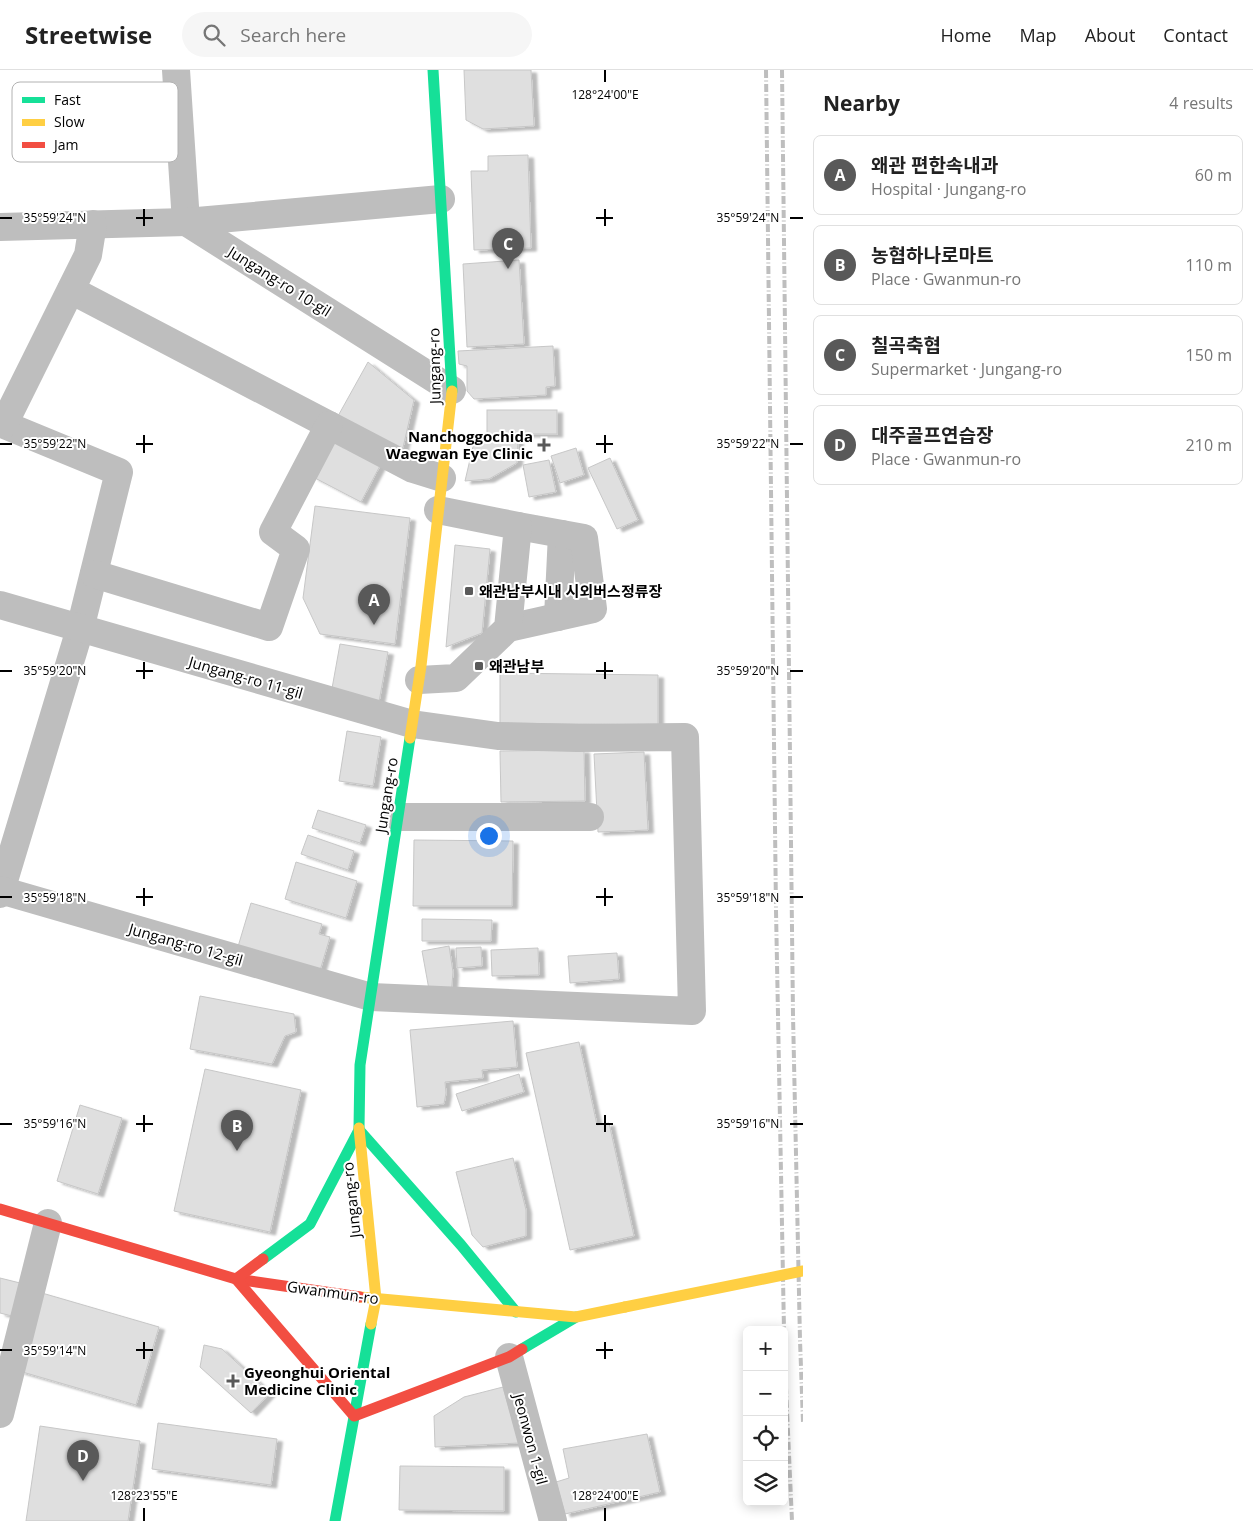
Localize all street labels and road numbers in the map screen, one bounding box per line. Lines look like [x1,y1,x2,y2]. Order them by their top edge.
street label: Jungang-ro 10-gil [223,240,335,321]
street label: Jungang-ro [423,328,445,406]
street label: Jungang-ro 11-gil [185,651,305,703]
street label: Jungang-ro [370,756,402,836]
street label: Jungang-ro 12-gil [125,918,245,970]
street label: Jungang-ro [337,1161,365,1241]
street label: Gwanmun-ro [286,1276,380,1308]
street label: Jeonwon 1-gil [509,1389,553,1487]

